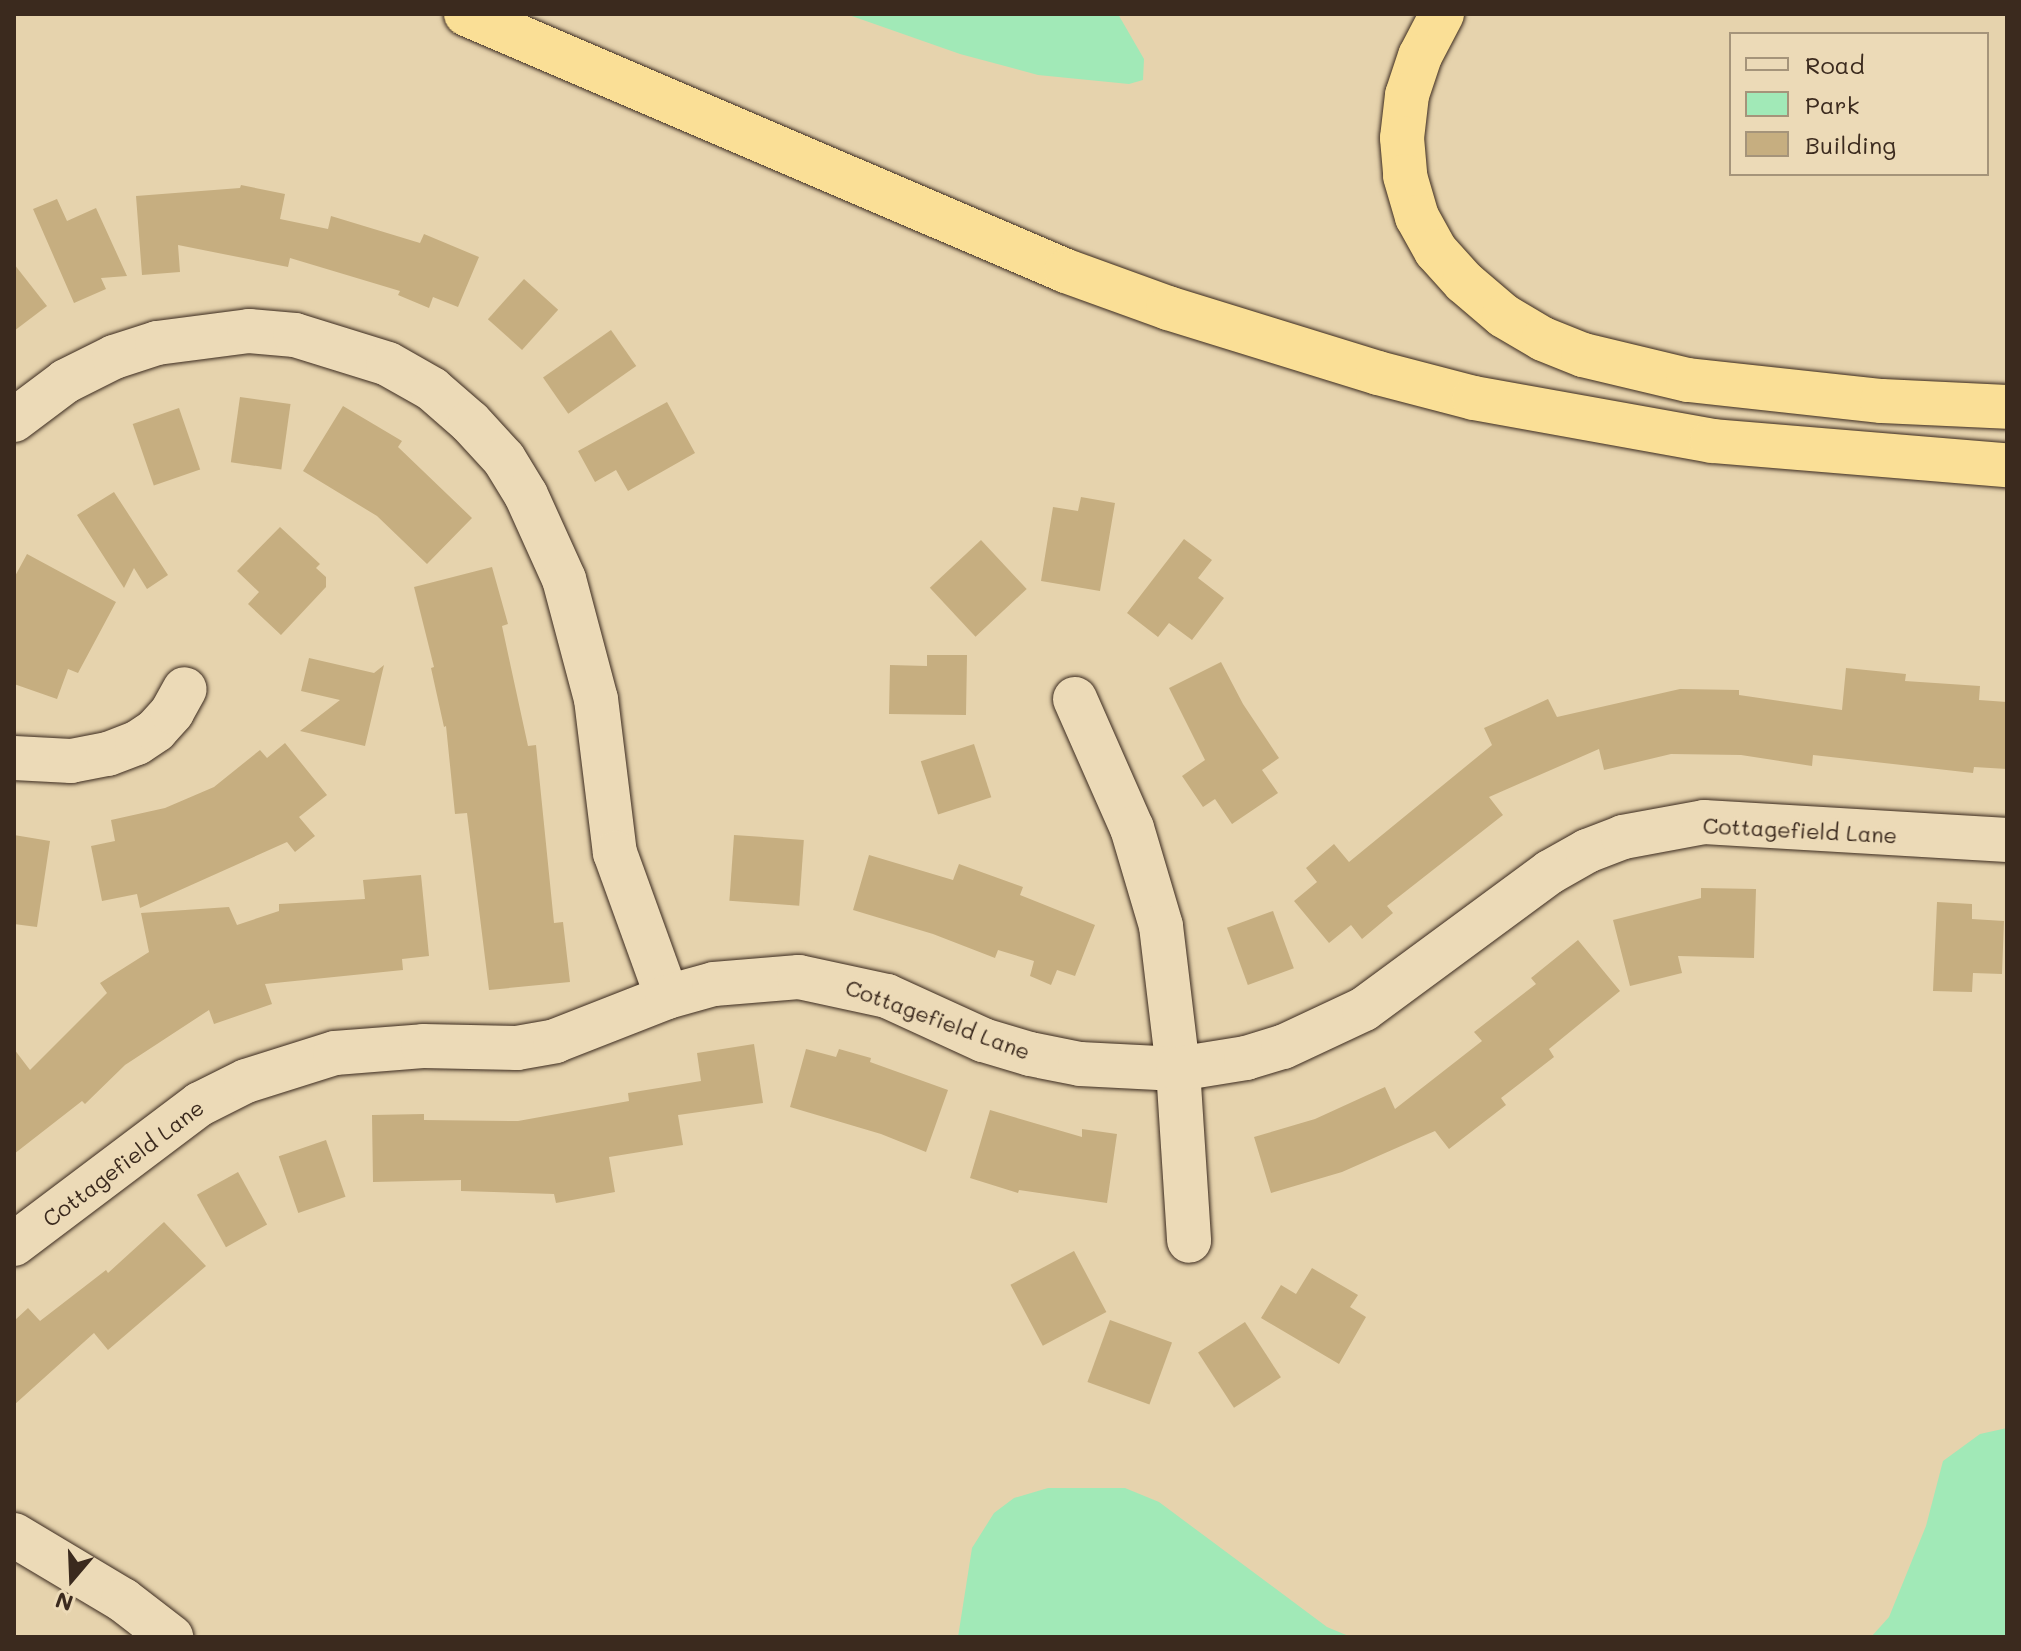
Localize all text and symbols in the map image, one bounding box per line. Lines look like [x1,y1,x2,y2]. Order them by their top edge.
legend [1729,32,1989,176]
text: Road [1805,49,1865,80]
text: Park [1805,89,1859,120]
text: Building [1805,129,1896,160]
street label: Cottagefield Lane [1702,812,1898,848]
street label: Cottagefield Lane [842,973,1034,1065]
street label: Cottagefield Lane [37,1094,209,1232]
north arrow [32,1539,112,1619]
text: N [51,1586,77,1619]

